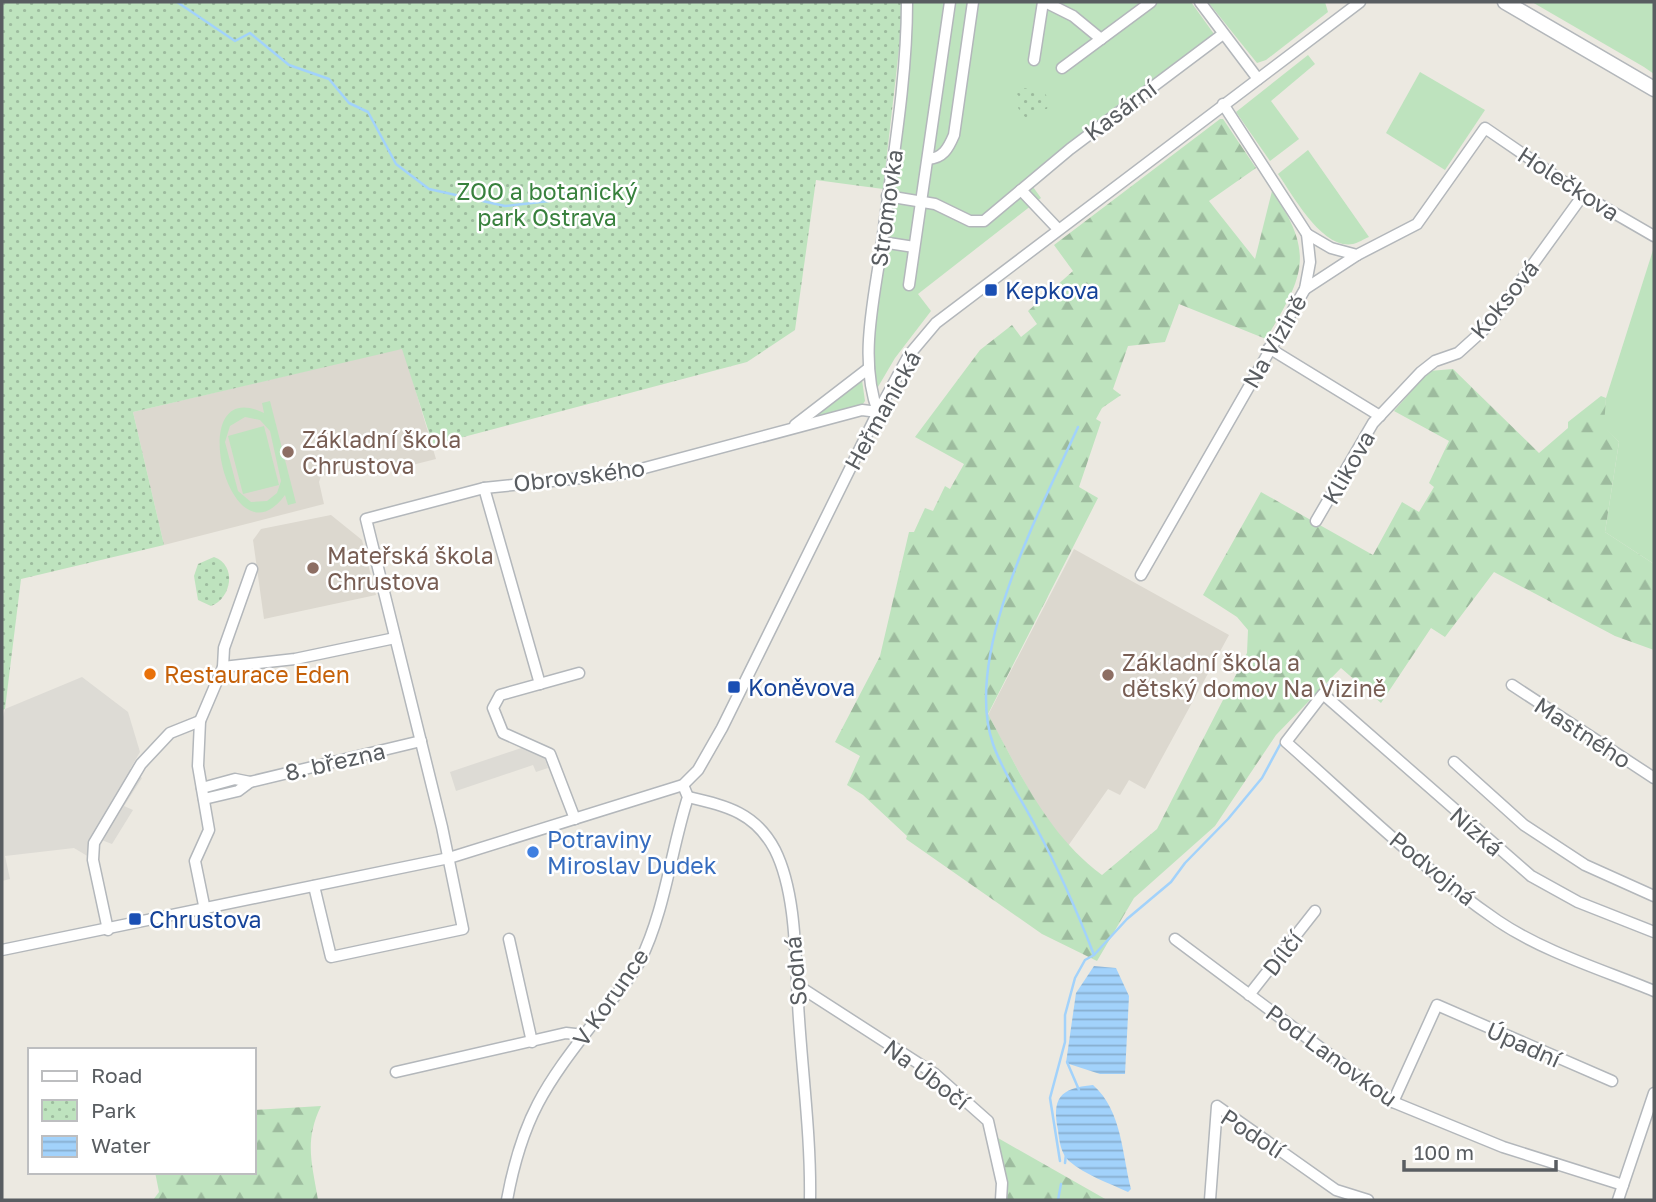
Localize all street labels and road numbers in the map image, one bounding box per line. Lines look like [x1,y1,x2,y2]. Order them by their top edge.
street label: Kasární [1078,73,1163,146]
street label: Holečkova [1513,140,1625,226]
street label: Stromovka [864,147,908,269]
street label: Koksová [1464,254,1544,344]
street label: Na Vizině [1236,289,1312,393]
street label: Heřmanická [838,346,926,474]
street label: Klikova [1316,425,1380,509]
street label: Obrovského [512,453,646,497]
street label: Mastného [1529,690,1637,774]
street label: 8. března [282,736,388,786]
street label: Nízká [1445,800,1509,862]
street label: Podvojná [1384,825,1482,911]
street label: Dílčí [1256,924,1309,981]
street label: Sodná [778,935,812,1007]
street label: V Korunce [566,943,654,1051]
street label: Pod Lanovkou [1261,998,1403,1112]
street label: Úpadní [1482,1015,1567,1073]
street label: Na Úbočí [879,1033,977,1116]
street label: Podolí [1216,1102,1292,1165]

